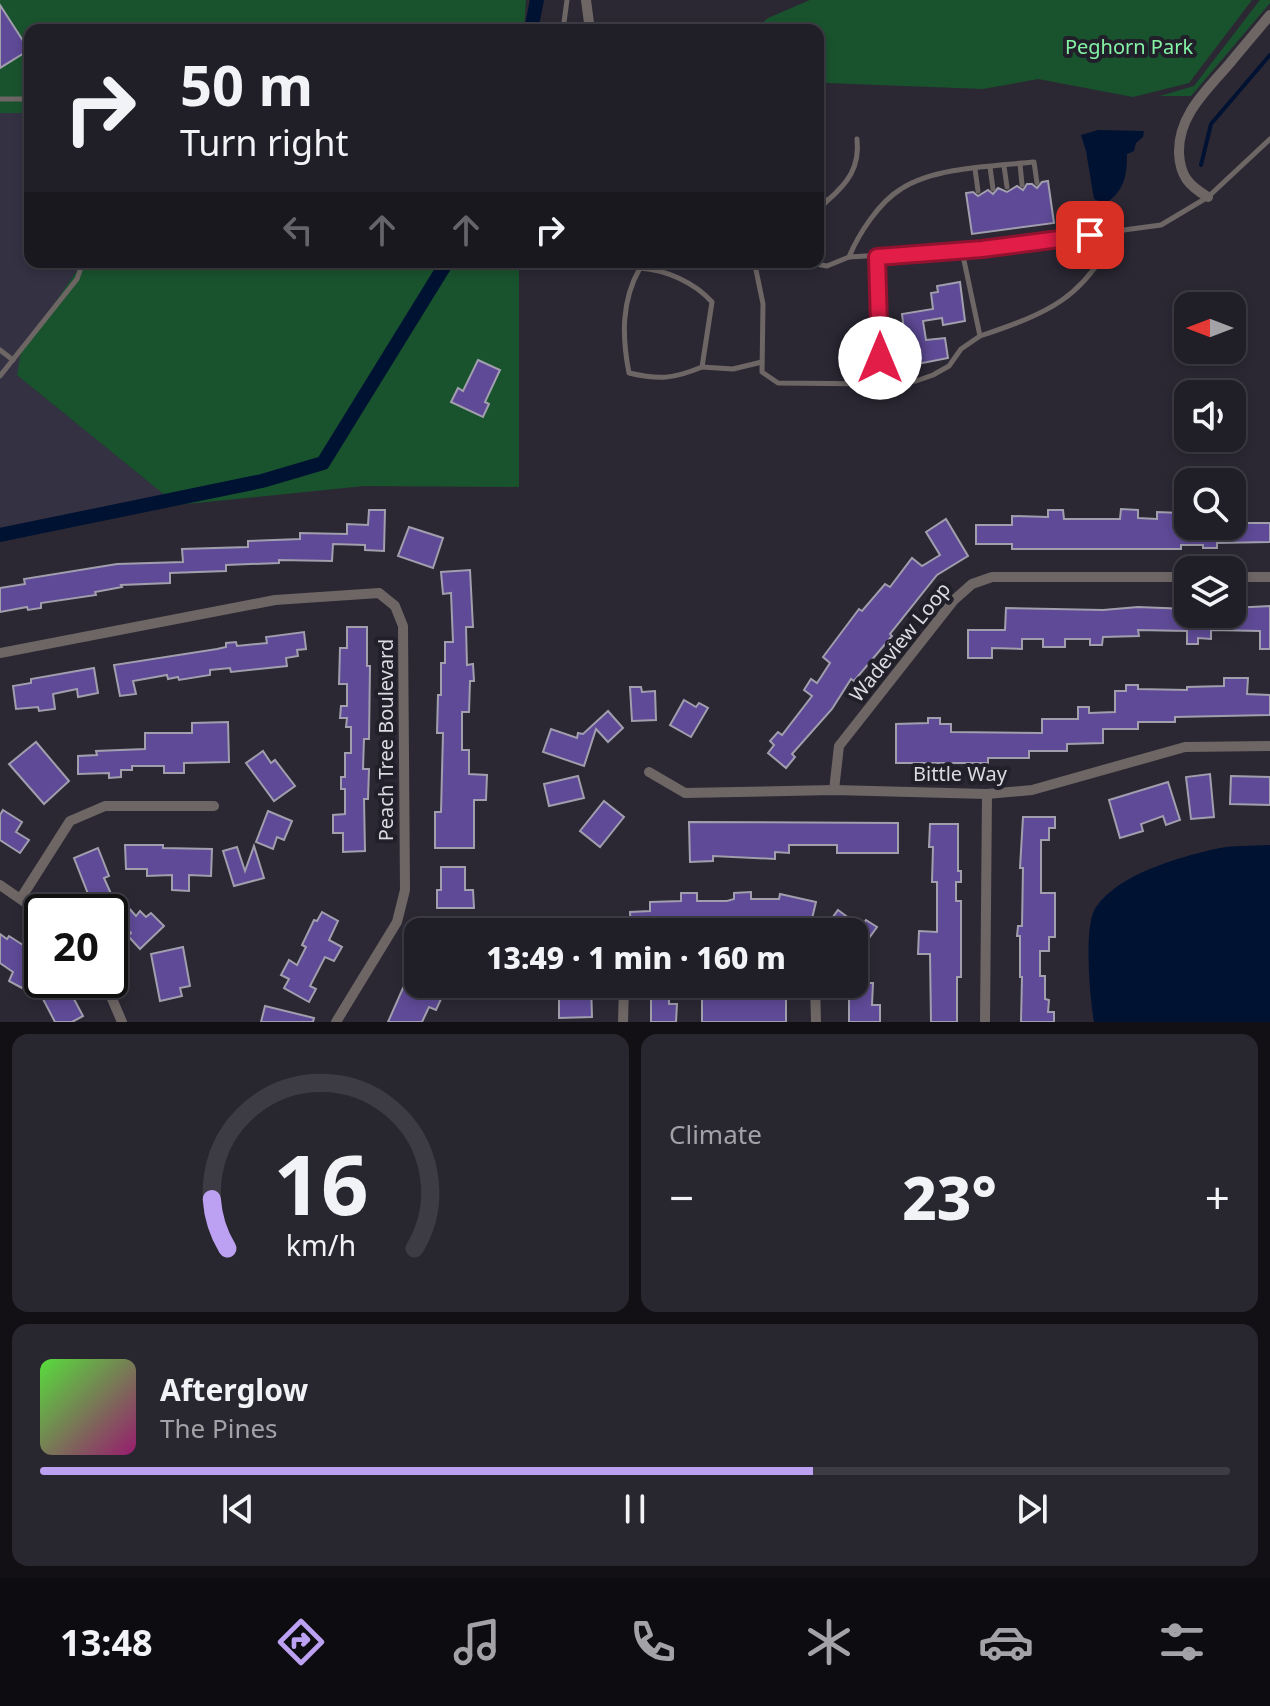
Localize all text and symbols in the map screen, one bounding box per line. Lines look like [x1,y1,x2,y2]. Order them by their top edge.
park label: Peghorn Park [1065,33,1193,60]
text: 50 m [180,46,313,122]
icon: right [48,56,152,160]
text: Turn right [180,118,348,167]
pin [1056,201,1124,269]
icon: left [276,208,320,252]
icon: ahead [360,208,404,252]
icon: ahead [444,208,488,252]
icon: right [528,208,572,252]
icon: arrive [1068,213,1112,257]
north arrow [1174,292,1246,364]
map controls [1174,292,1246,628]
position arrow [838,316,922,400]
button: sound [1174,380,1246,452]
button: search [1174,468,1246,540]
button: layers [1174,556,1246,628]
street label: Wadeview Loop [843,576,956,707]
street label: Peach Tree Boulevard [372,639,399,841]
street label: Bittle Way [913,760,1008,787]
speed limit sign: 20 [24,894,128,998]
text: 13:49 · 1 min · 160 m [486,937,786,978]
text: Climate [669,1116,762,1152]
text: 16 [273,1126,368,1239]
text: 23° [902,1156,997,1238]
text: − [669,1167,694,1227]
text: + [1205,1167,1230,1227]
text: km/h [285,1225,356,1264]
text: Afterglow [160,1369,308,1410]
text: The Pines [160,1410,278,1446]
icon: previous [216,1487,260,1531]
icon: pause [613,1487,657,1531]
icon: next [1010,1487,1054,1531]
icon: directions [273,1614,329,1670]
icon: music [449,1614,505,1670]
icon: phone [625,1614,681,1670]
icon: climate [801,1614,857,1670]
icon: car [978,1614,1034,1670]
icon: filters [1154,1614,1210,1670]
text: 13:48 [60,1618,153,1667]

